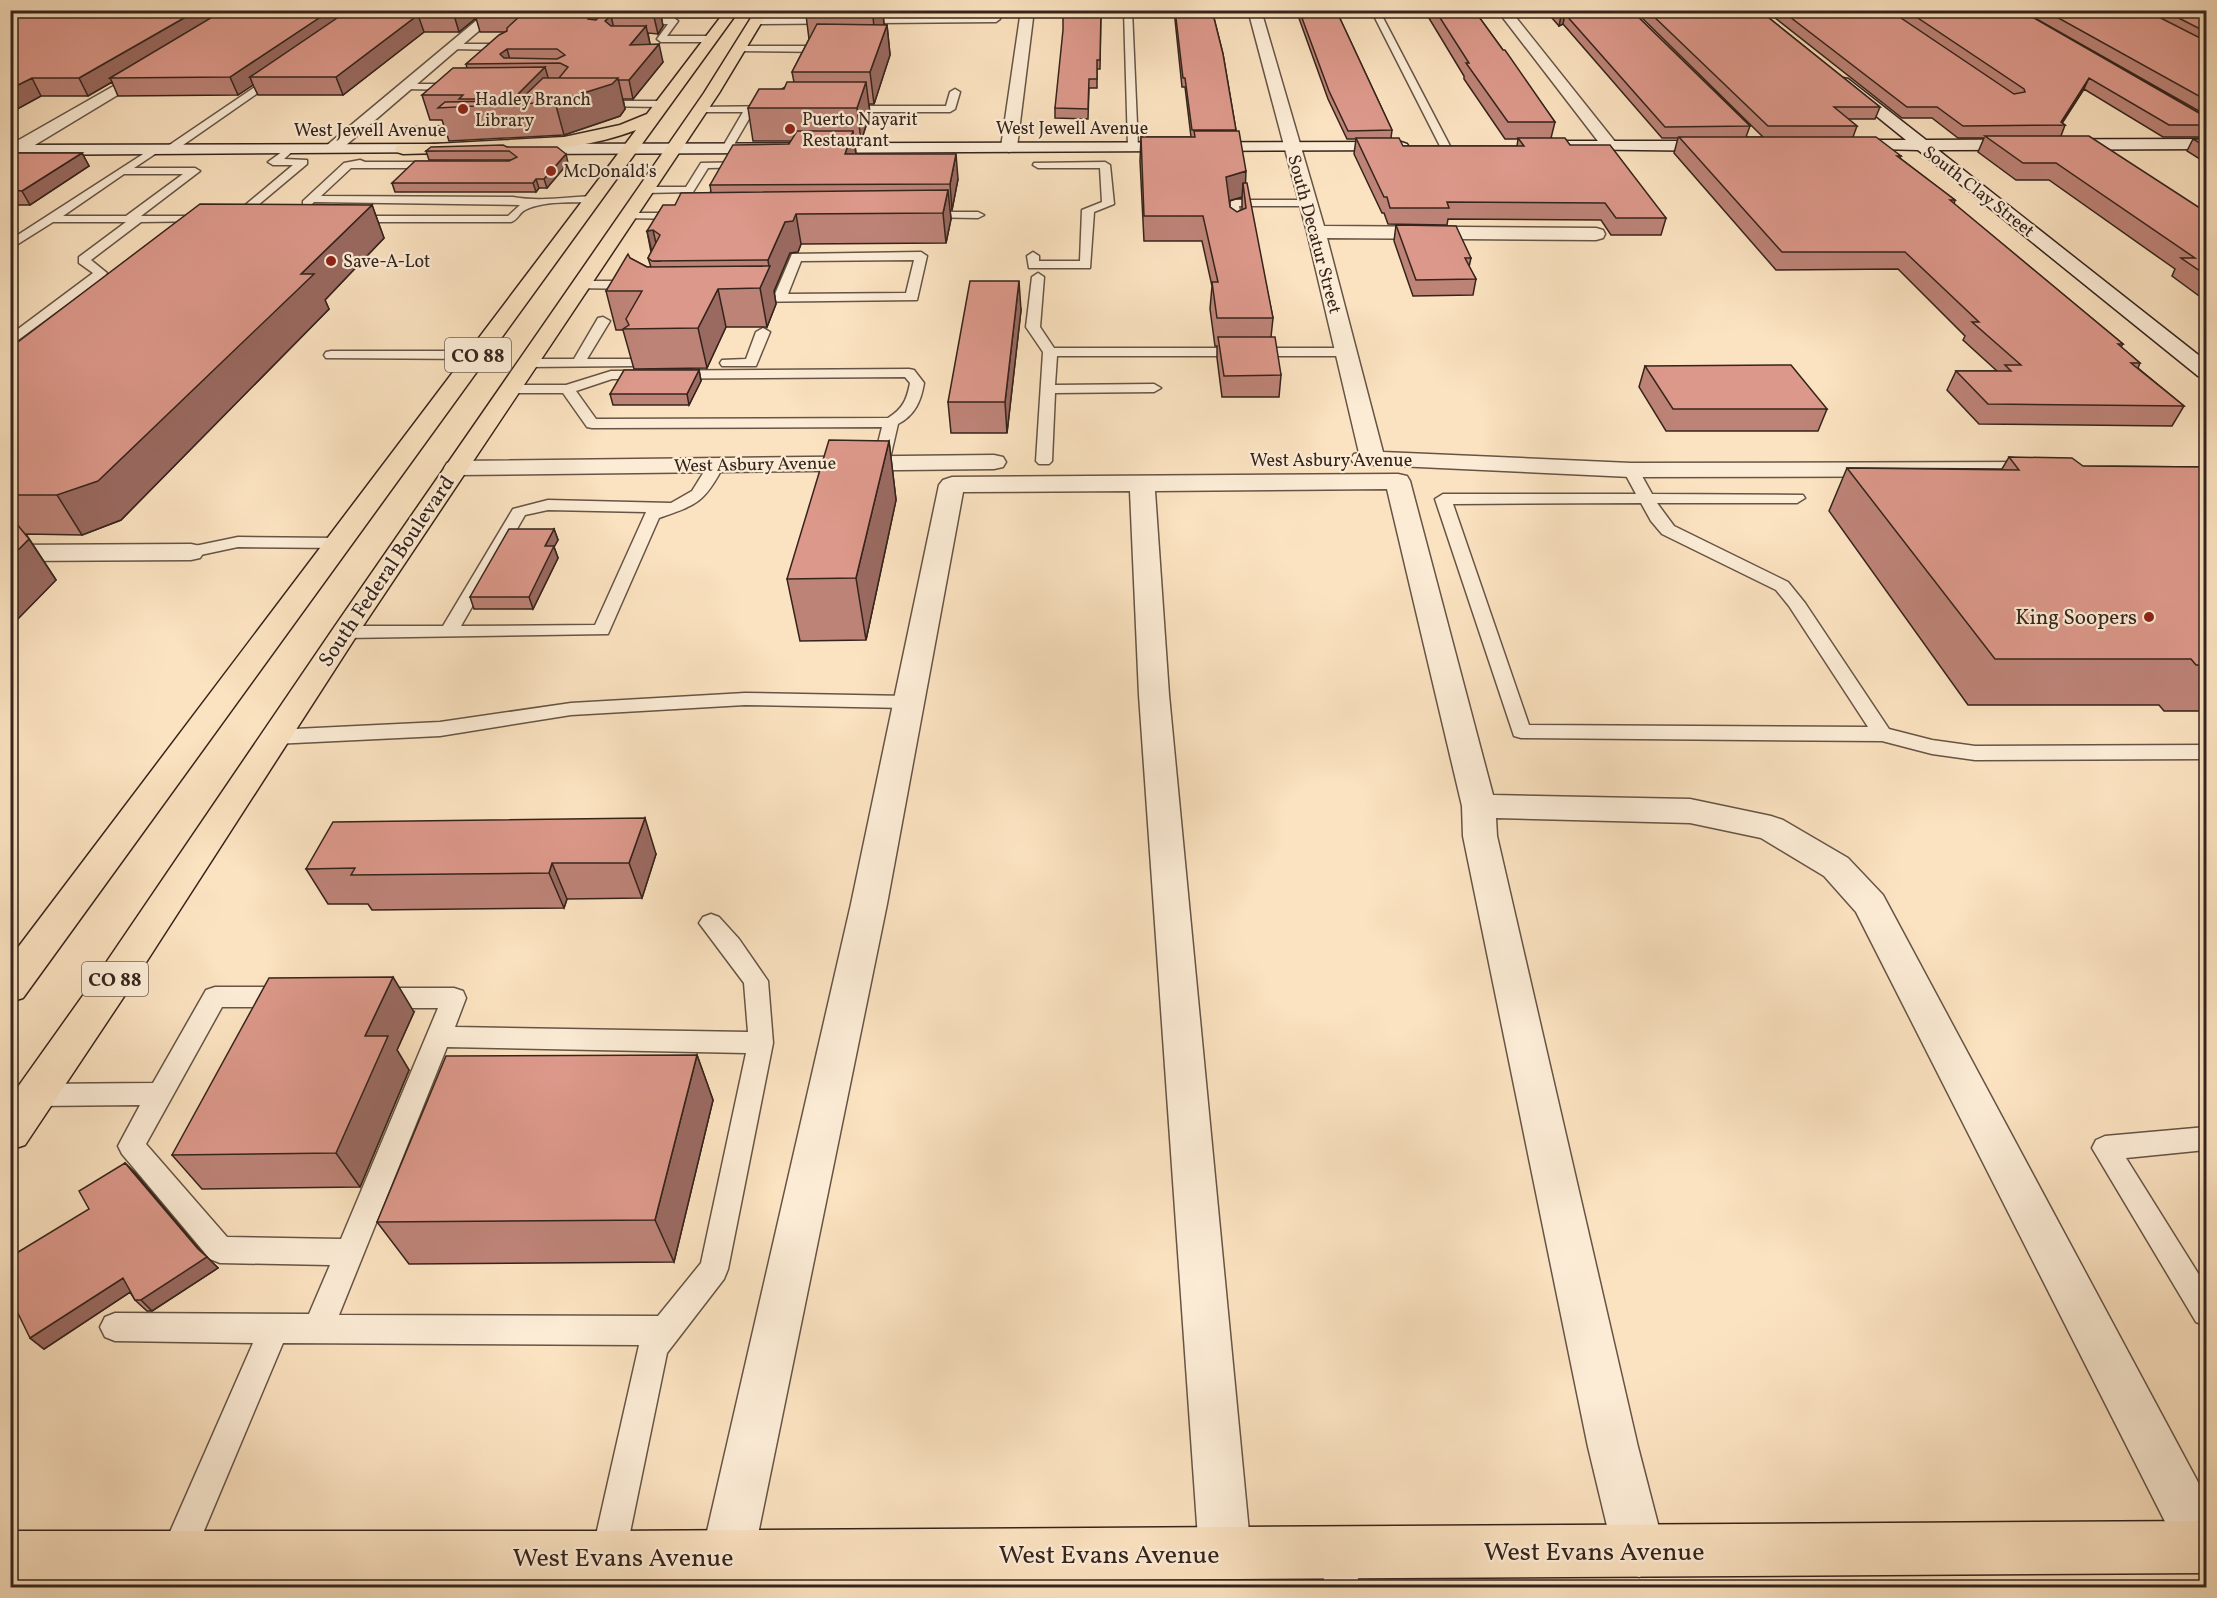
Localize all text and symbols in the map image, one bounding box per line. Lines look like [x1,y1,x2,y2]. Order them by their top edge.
place label: Hadley Branch Library [475,88,591,134]
marker: Hadley Branch Library [456,102,470,116]
place label: Puerto Nayarit Restaurant [802,108,918,154]
street label: West Jewell Avenue [996,117,1148,142]
street label: West Jewell Avenue [294,119,446,144]
marker: Puerto Nayarit Restaurant [783,122,797,136]
street label: South Clay Street [1917,141,2039,244]
street label: South Decatur Street [1280,152,1347,317]
place label: McDonald's [563,160,657,185]
marker: McDonald's [544,164,558,178]
place label: Save-A-Lot [343,250,430,275]
marker: Save-A-Lot [324,254,338,268]
road number: CO 88 [445,338,511,372]
street label: West Asbury Avenue [1250,449,1412,474]
street label: West Asbury Avenue [674,452,836,479]
street label: South Federal Boulevard [312,470,462,673]
place label: King Soopers [2015,604,2137,633]
marker: King Soopers [2142,610,2156,624]
road number: CO 88 [82,962,148,996]
street label: West Evans Avenue [1484,1535,1704,1571]
street label: West Evans Avenue [999,1538,1219,1574]
street label: West Evans Avenue [513,1541,733,1577]

